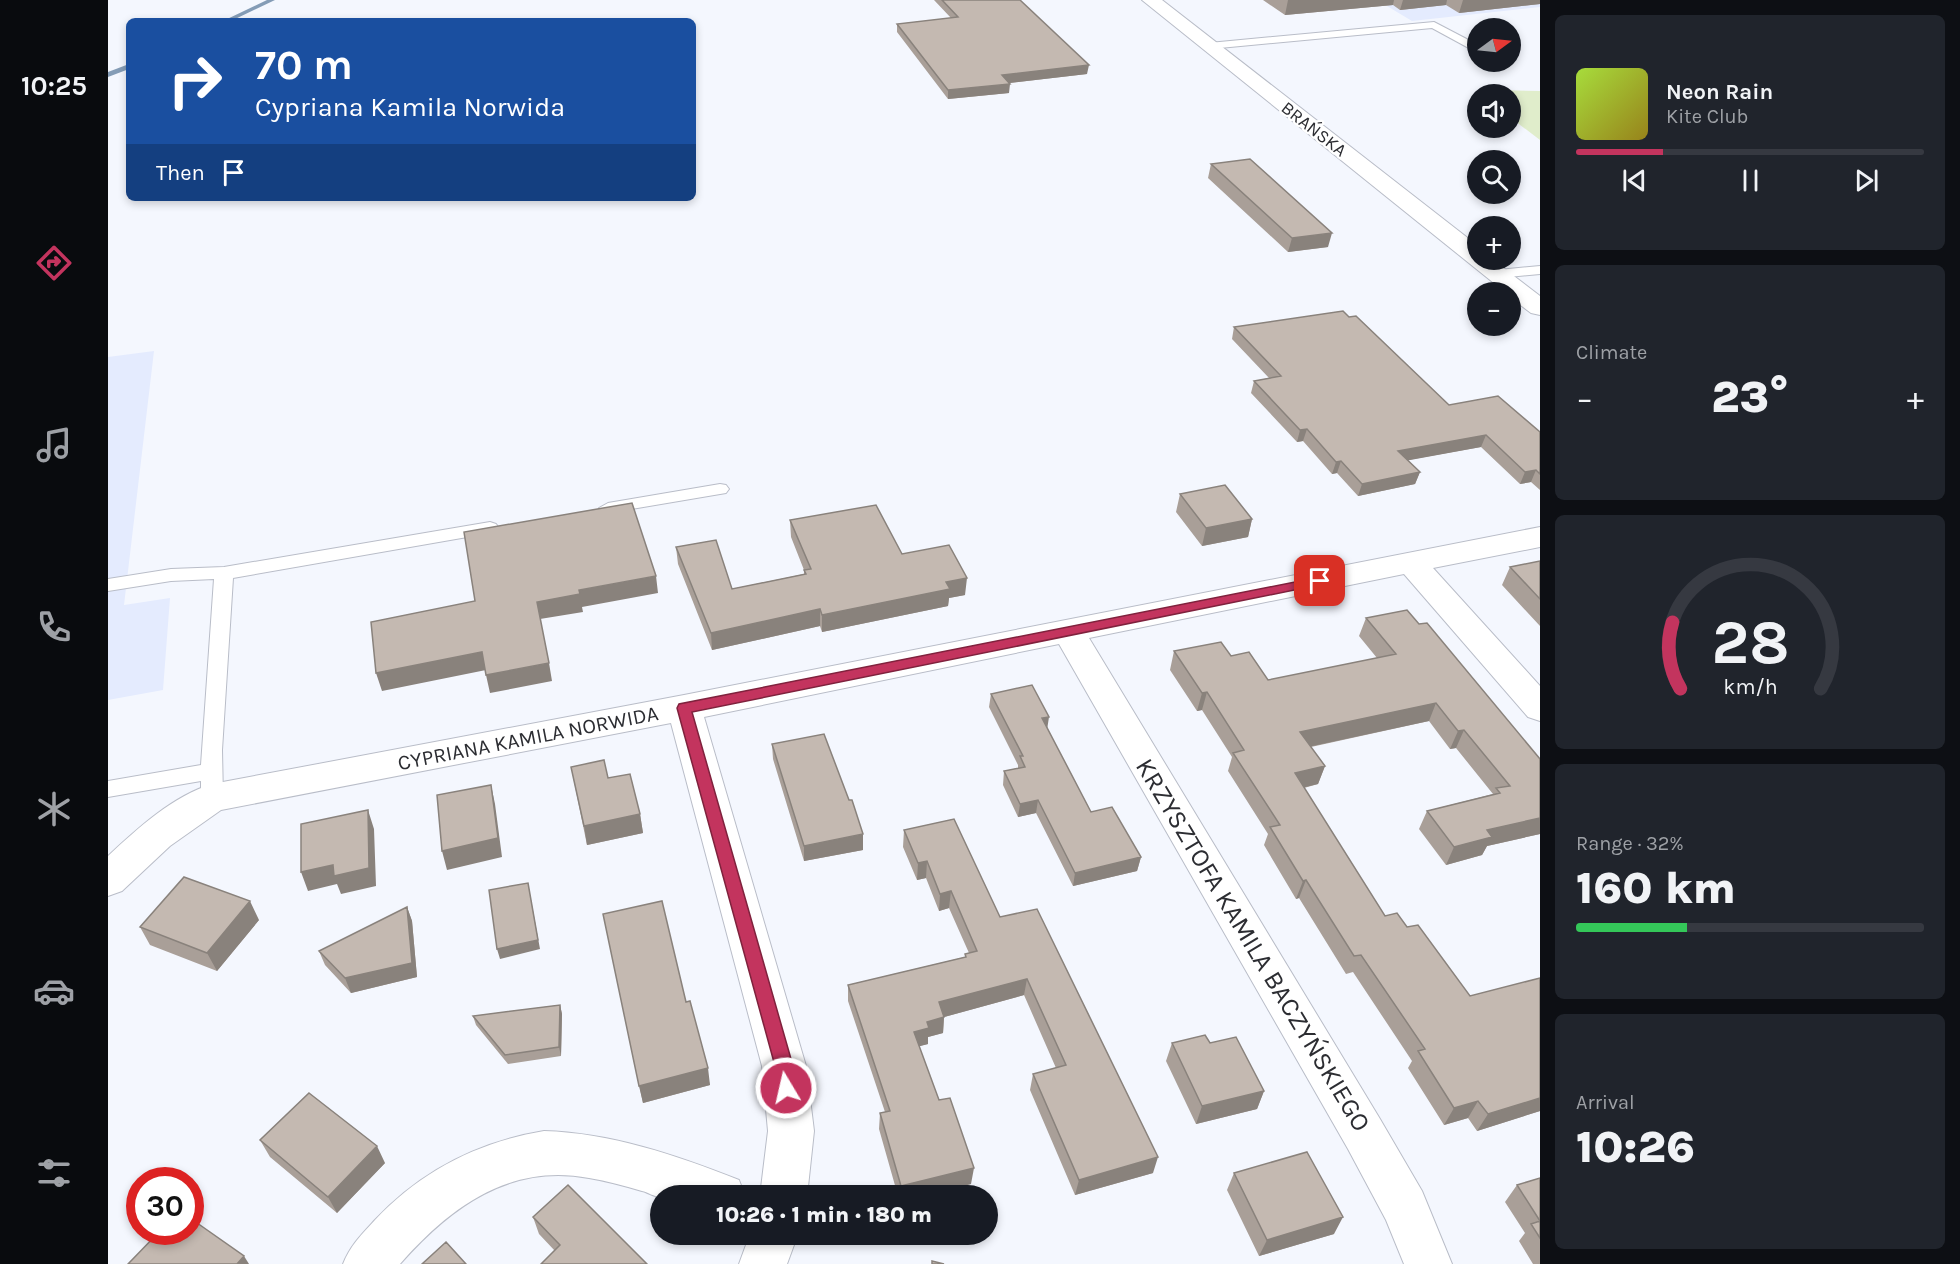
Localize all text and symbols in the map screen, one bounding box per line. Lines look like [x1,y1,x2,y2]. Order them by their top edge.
north arrow [1467,18,1521,72]
map controls [1467,18,1521,336]
text: 70 m [255,40,353,90]
icon: right [156,42,234,120]
text: 10:25 [21,70,87,102]
text: Neon Rain [1666,79,1773,105]
button: sound [1467,84,1521,138]
text: Cypriana Kamila Norwida [255,91,565,123]
street label: BRAŃSKA [1277,96,1352,161]
text: Kite Club [1666,105,1748,128]
button: search [1467,150,1521,204]
icon: arrive [217,156,250,189]
text: Then [156,160,205,186]
icon: previous [1618,164,1651,197]
icon: pause [1734,164,1767,197]
icon: next [1850,164,1883,197]
button: + [1467,216,1521,270]
icon: directions [33,242,75,284]
button: − [1467,282,1521,336]
text: Climate [1576,341,1647,364]
text: 23° [1711,371,1789,423]
text: − [1576,379,1593,417]
text: + [1907,379,1924,417]
icon: music [33,424,75,466]
pin [1294,555,1345,606]
icon: arrive [1303,564,1336,597]
icon: phone [33,606,75,648]
text: 28 [1711,606,1789,679]
text: km/h [1723,674,1777,699]
street label: CYPRIANA KAMILA NORWIDA [396,701,660,775]
street label: KRZYSZTOFA KAMILA BACZYŃSKIEGO [1129,752,1378,1137]
icon: climate [33,788,75,830]
text: Range · 32% [1576,832,1684,855]
text: 160 km [1576,862,1736,914]
icon: car [33,970,75,1012]
position arrow [754,1056,818,1120]
text: Arrival [1576,1091,1635,1114]
text: 10:26 [1576,1121,1695,1173]
icon: filters [33,1152,75,1194]
speed limit sign: 30 [126,1167,204,1245]
text: 10:26 · 1 min · 180 m [716,1202,932,1228]

